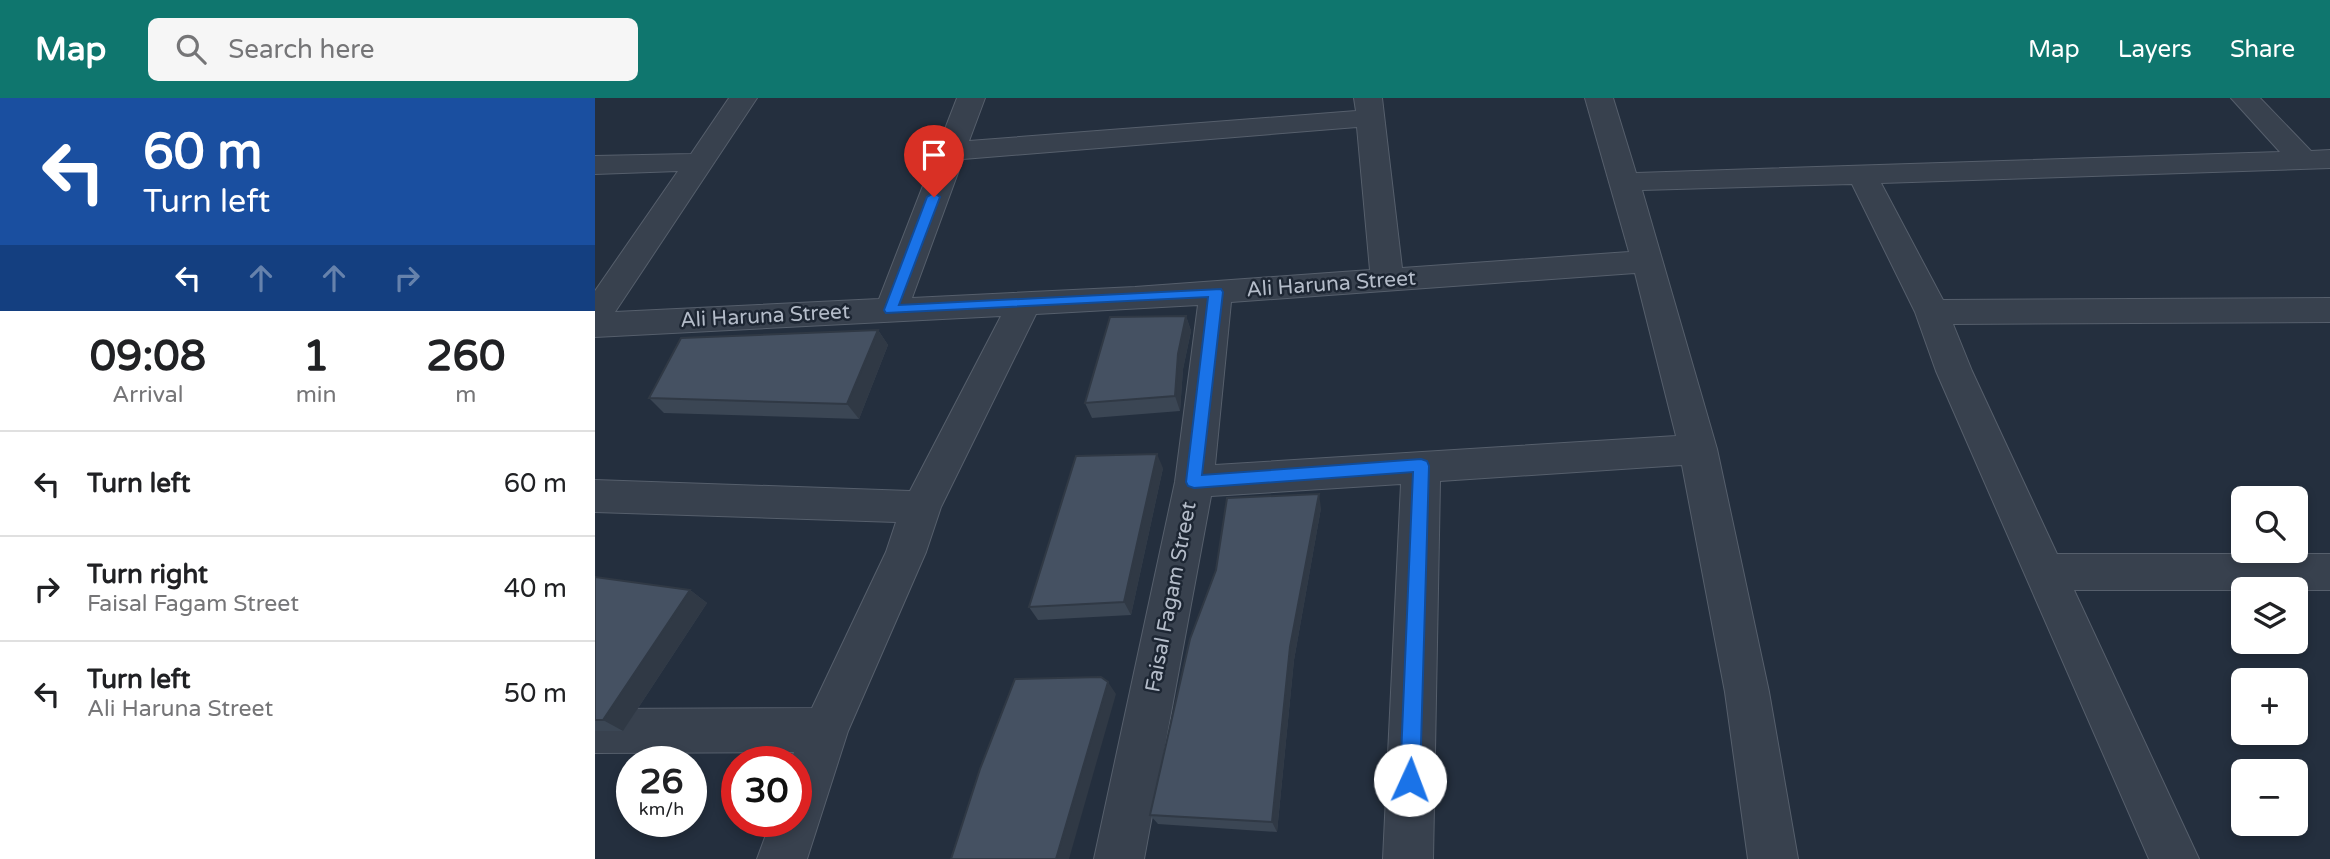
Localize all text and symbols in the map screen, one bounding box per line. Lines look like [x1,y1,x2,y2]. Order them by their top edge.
search box [148,18,638,81]
text: Map [35,30,106,69]
icon: search [172,30,210,68]
text: Search here [228,34,374,65]
text: Map [2028,35,2080,64]
text: Layers [2118,35,2192,64]
text: Share [2230,35,2295,64]
text: 60 m [143,123,262,182]
pin [904,125,964,197]
icon: left [28,126,119,217]
icon: arrive [915,136,953,174]
text: Turn left [143,183,270,221]
icon: left [169,259,207,297]
icon: ahead [242,259,280,297]
icon: ahead [315,259,353,297]
icon: right [388,259,426,297]
street label: Ali Haruna Street [1245,266,1417,302]
street label: Ali Haruna Street [679,299,851,333]
text: 09:08 [90,331,206,382]
text: 1 [303,331,329,382]
text: 260 [426,331,505,382]
text: Arrival [112,381,183,409]
text: min [296,381,337,409]
text: m [455,381,476,409]
icon: left [28,465,66,503]
text: Turn left [87,468,190,499]
text: 60 m [504,468,567,499]
map controls [2231,486,2308,836]
button: search [2231,486,2308,563]
street label: Faisal Fagam Street [1140,500,1202,694]
text: Turn right [87,559,208,590]
icon: right [28,570,66,608]
text: 40 m [504,573,567,604]
button: layers [2231,577,2308,654]
text: Faisal Fagam Street [87,590,299,618]
text: Turn left [87,664,190,695]
button: + [2231,668,2308,745]
icon: left [28,675,66,713]
text: 50 m [504,678,567,709]
text: Ali Haruna Street [87,695,273,723]
position arrow [1373,743,1447,817]
speed limit sign: 30 [721,746,812,837]
button: − [2231,759,2308,836]
text: 26 [640,761,683,803]
text: km/h [639,798,684,820]

